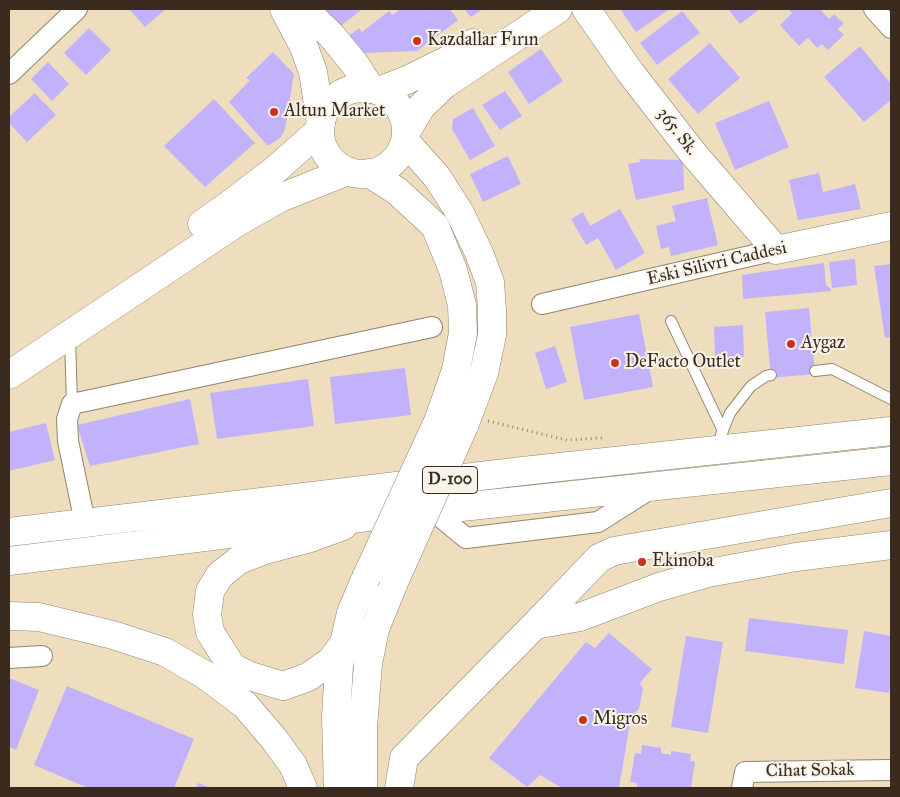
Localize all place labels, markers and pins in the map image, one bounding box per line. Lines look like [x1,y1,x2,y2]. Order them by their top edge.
place label: Kazdallar Fırın [427,30,538,52]
marker: Kazdallar Fırın [411,35,423,47]
place label: Altun Market [284,101,385,123]
marker: Altun Market [268,106,280,118]
place label: Aygaz [801,333,845,355]
marker: Aygaz [785,338,797,350]
place label: DeFacto Outlet [625,352,741,374]
marker: DeFacto Outlet [609,357,621,369]
place label: Ekinoba [652,551,713,573]
marker: Ekinoba [636,556,648,568]
place label: Migros [593,709,647,731]
marker: Migros [577,714,589,726]

